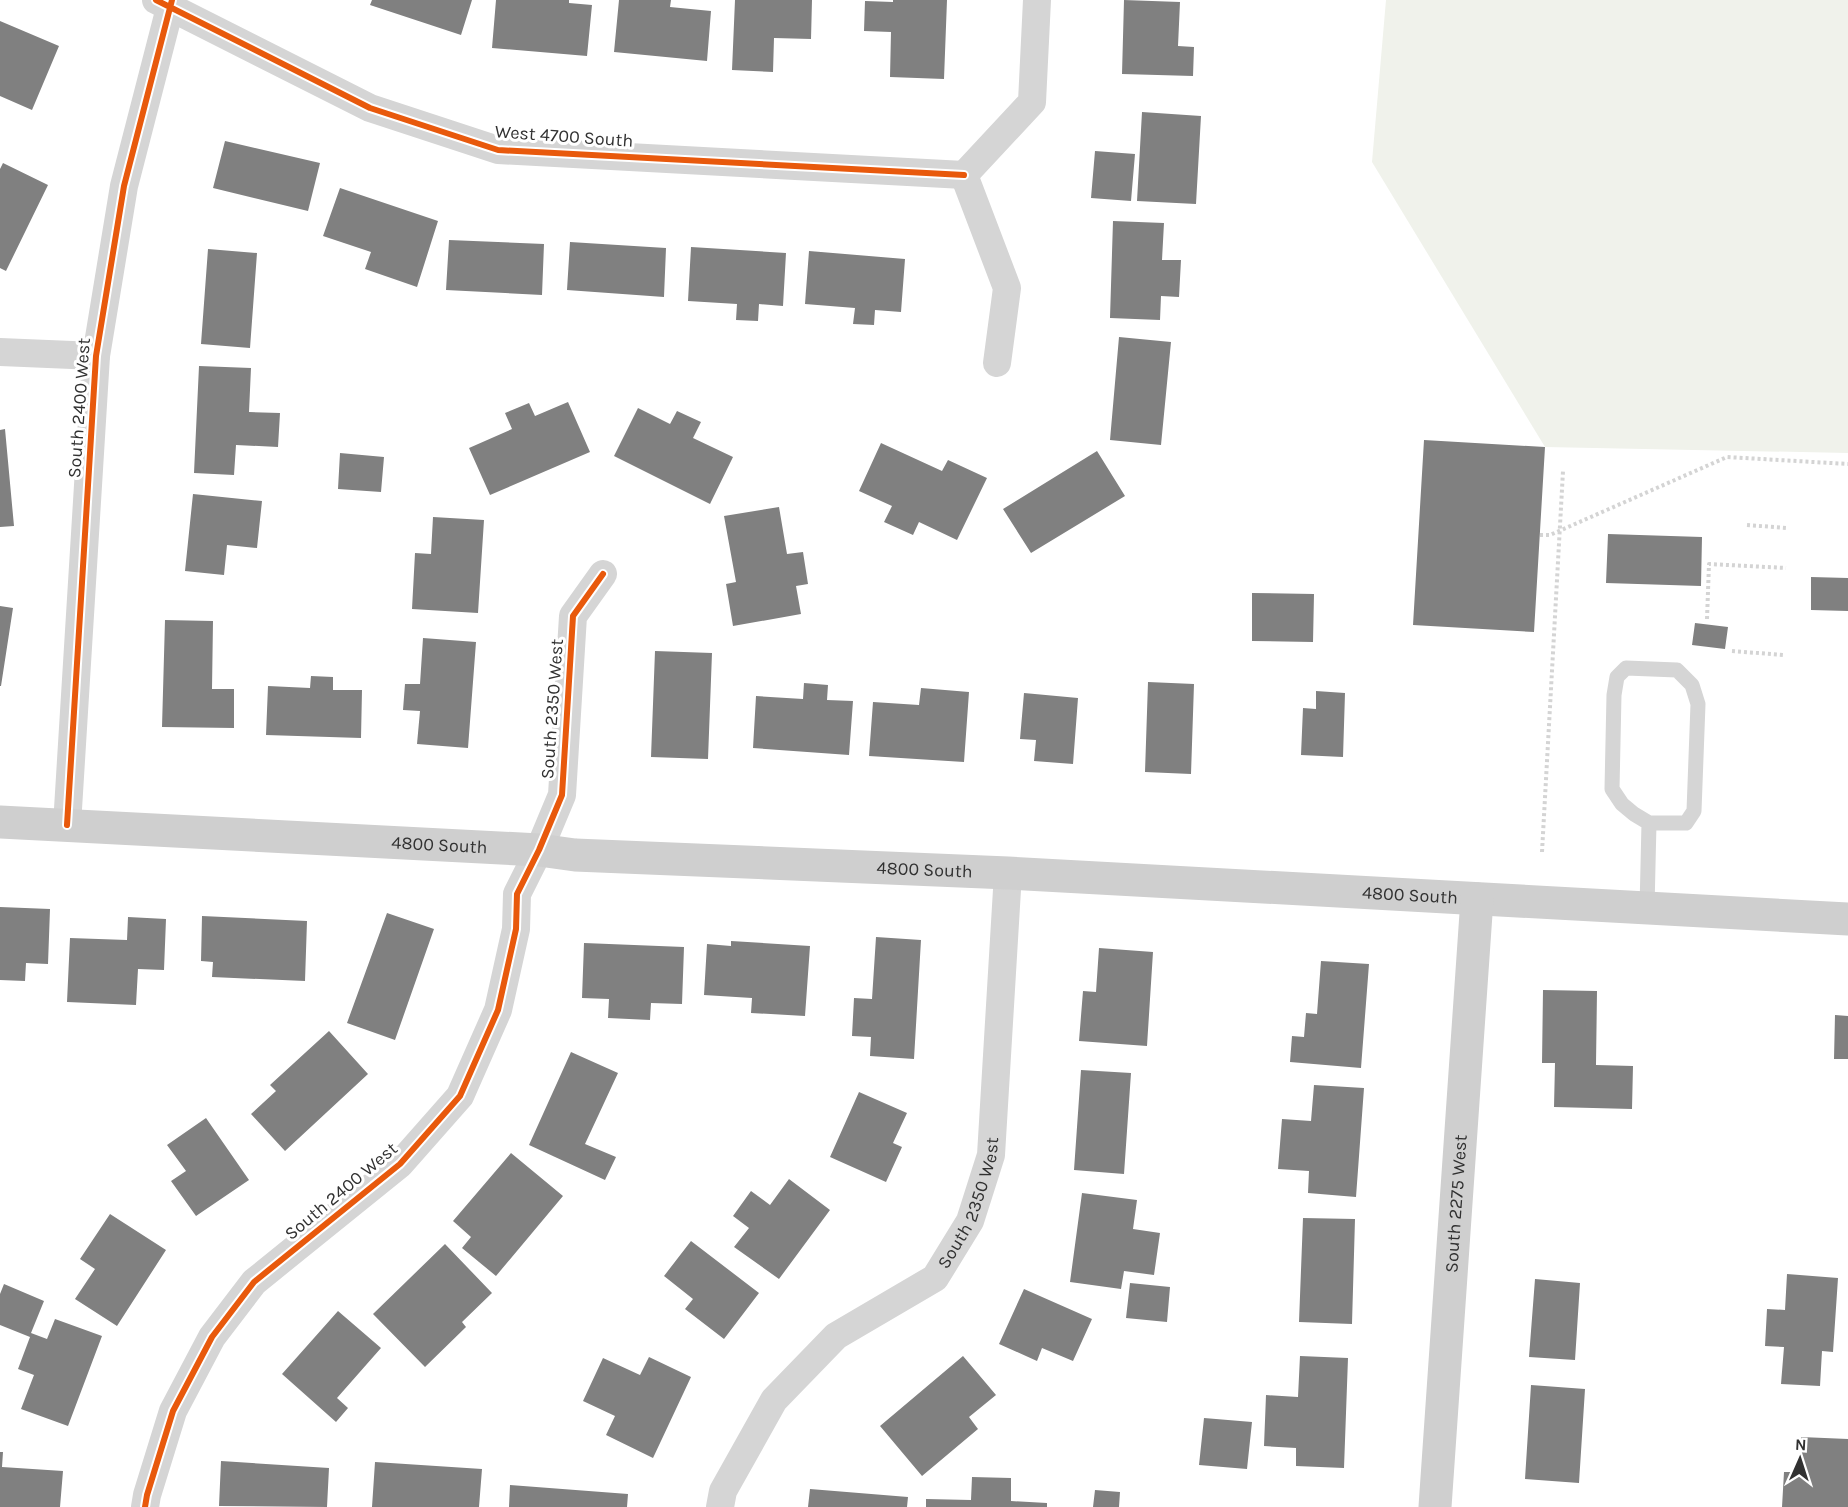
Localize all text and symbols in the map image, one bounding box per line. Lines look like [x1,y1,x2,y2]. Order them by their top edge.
street label: West 4700 South [494,120,634,152]
street label: South 2400 West [63,337,95,479]
street label: South 2350 West [536,638,568,780]
street label: 4800 South [391,831,488,858]
street label: 4800 South [876,857,973,883]
street label: 4800 South [1361,881,1459,909]
street label: South 2275 West [1440,1134,1472,1274]
street label: South 2350 West [933,1136,1003,1273]
street label: South 2400 West [280,1137,402,1245]
north arrow [1770,1429,1830,1489]
text: N [1795,1435,1807,1454]

